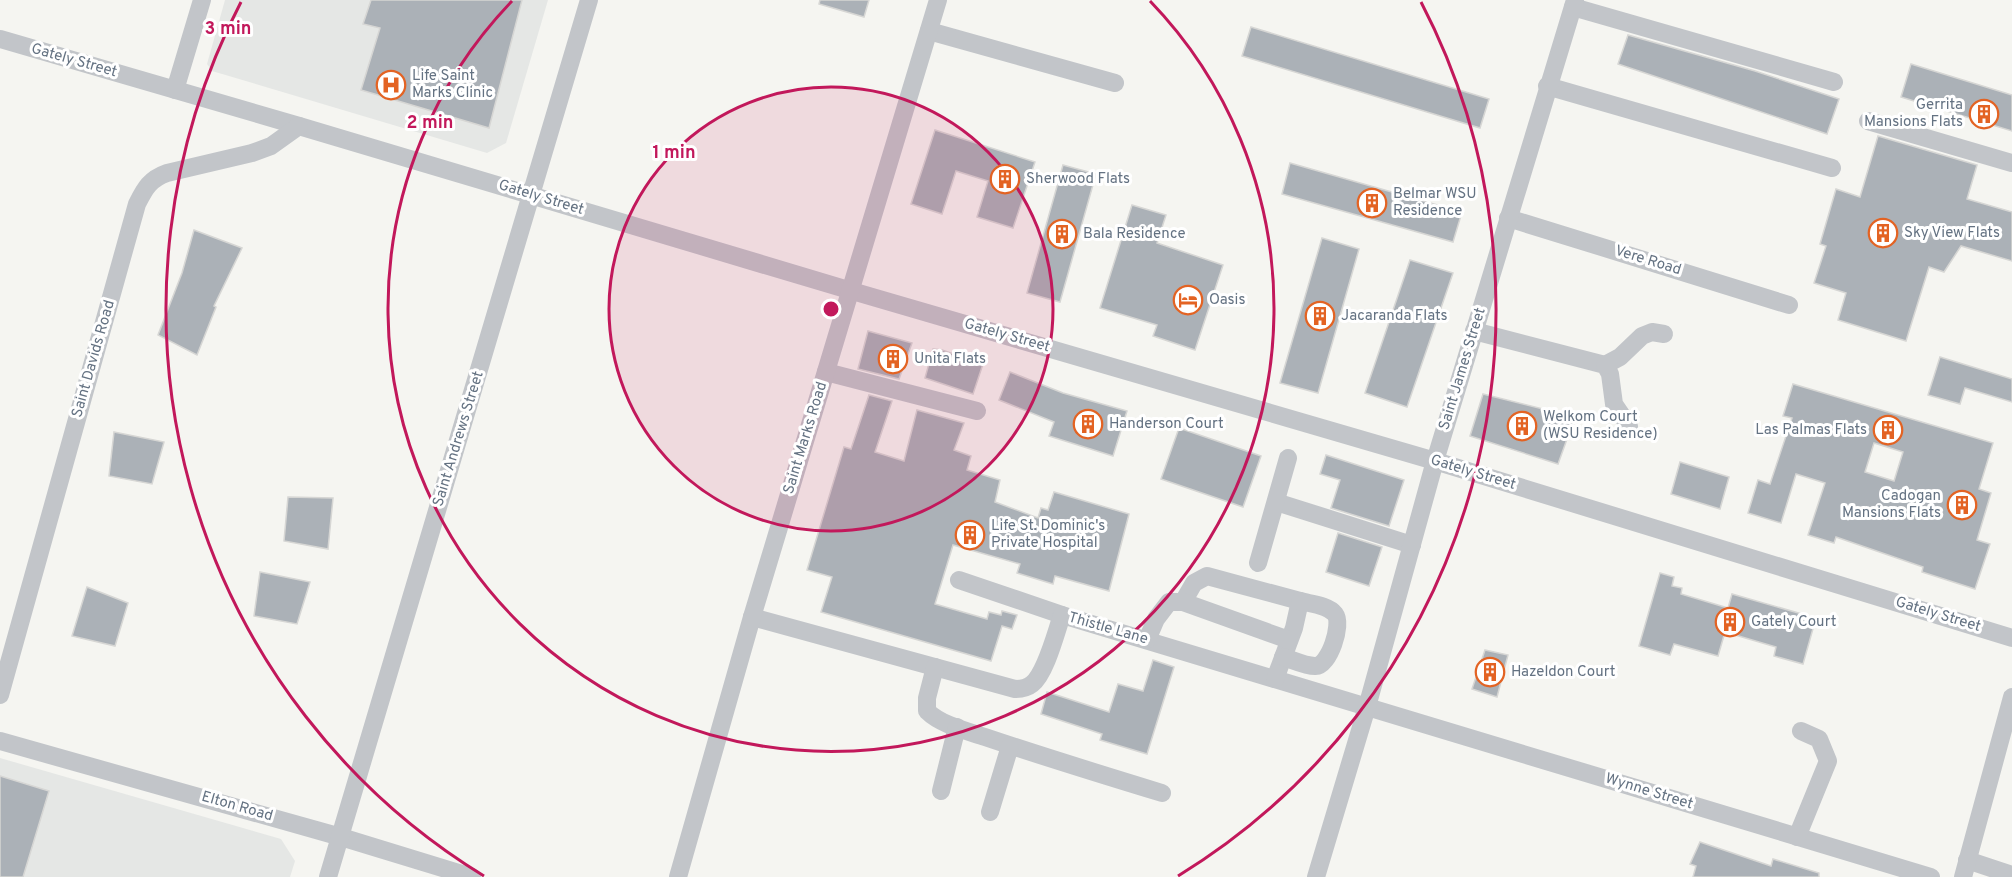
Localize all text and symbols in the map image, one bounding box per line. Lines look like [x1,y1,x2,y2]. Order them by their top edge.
text: 3 min [205,18,251,41]
street label: Gately Street [29,40,119,82]
place label: Life Saint Marks Clinic [412,67,493,103]
hospital icon: Life Saint Marks Clinic [375,69,407,101]
place label: Gerrita Mansions Flats [1864,96,1963,132]
building icon: Gerrita Mansions Flats [1968,98,2000,130]
text: 2 min [406,112,454,135]
text: 1 min [652,142,696,165]
building icon: Sherwood Flats [989,163,1021,195]
place label: Sherwood Flats [1026,170,1130,189]
street label: Gately Street [496,176,586,220]
place label: Belmar WSU Residence [1393,185,1477,221]
building icon: Belmar WSU Residence [1356,187,1388,219]
building icon: Sky View Flats [1867,217,1899,249]
building icon: Bala Residence [1046,218,1078,250]
place label: Sky View Flats [1904,224,2000,243]
place label: Bala Residence [1083,225,1186,244]
street label: Vere Road [1613,242,1683,280]
hotel icon: Oasis [1172,284,1204,316]
place label: Oasis [1209,291,1245,310]
street label: Saint Davids Road [68,298,120,420]
centre of rings [821,299,841,319]
building icon: Jacaranda Flats [1304,300,1336,332]
street label: Saint James Street [1435,305,1491,433]
place label: Jacaranda Flats [1341,307,1447,326]
street label: Gately Street [962,315,1052,357]
building icon: Unita Flats [877,343,909,375]
place label: Unita Flats [914,350,986,369]
street label: Saint Andrews Street [429,369,489,509]
street label: Saint Marks Road [780,380,832,496]
building icon: Handerson Court [1072,408,1104,440]
place label: Welkom Court (WSU Residence) [1543,408,1658,444]
building icon: Welkom Court (WSU Residence) [1506,410,1538,442]
building icon: Las Palmas Flats [1872,414,1904,446]
place label: Handerson Court [1109,415,1224,434]
place label: Las Palmas Flats [1755,421,1867,440]
street label: Gately Street [1428,451,1518,495]
place label: Cadogan Mansions Flats [1842,487,1941,523]
building icon: Cadogan Mansions Flats [1946,489,1978,521]
place label: Life St. Dominic's Private Hospital [991,517,1105,553]
building icon: Life St. Dominic's Private Hospital [954,519,986,551]
street label: Gately Street [1893,593,1983,637]
building icon: Gately Court [1714,606,1746,638]
street label: Thistle Lane [1066,609,1150,649]
place label: Gately Court [1751,613,1836,632]
building icon: Hazeldon Court [1474,656,1506,688]
place label: Hazeldon Court [1511,663,1616,682]
street label: Wynne Street [1603,770,1695,814]
street label: Elton Road [199,788,275,826]

